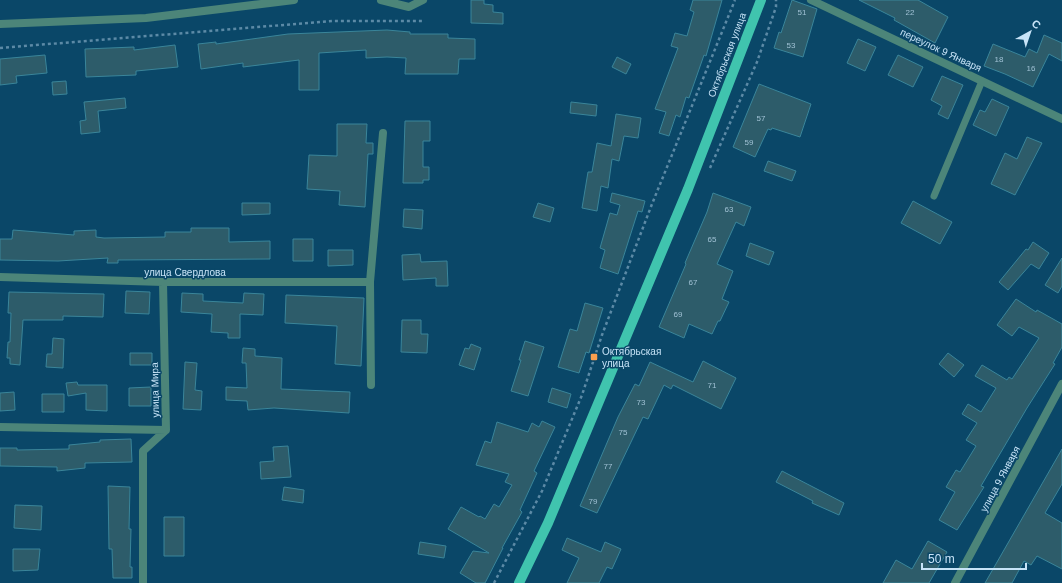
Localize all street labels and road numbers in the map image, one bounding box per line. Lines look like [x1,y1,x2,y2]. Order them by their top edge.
street label: Октябрьская улица [706,11,748,99]
street label: переулок 9 Января [899,26,983,74]
street label: улица Свердлова [144,267,226,278]
street label: улица Мира [149,362,161,418]
street label: улица 9 Января [978,444,1022,514]

